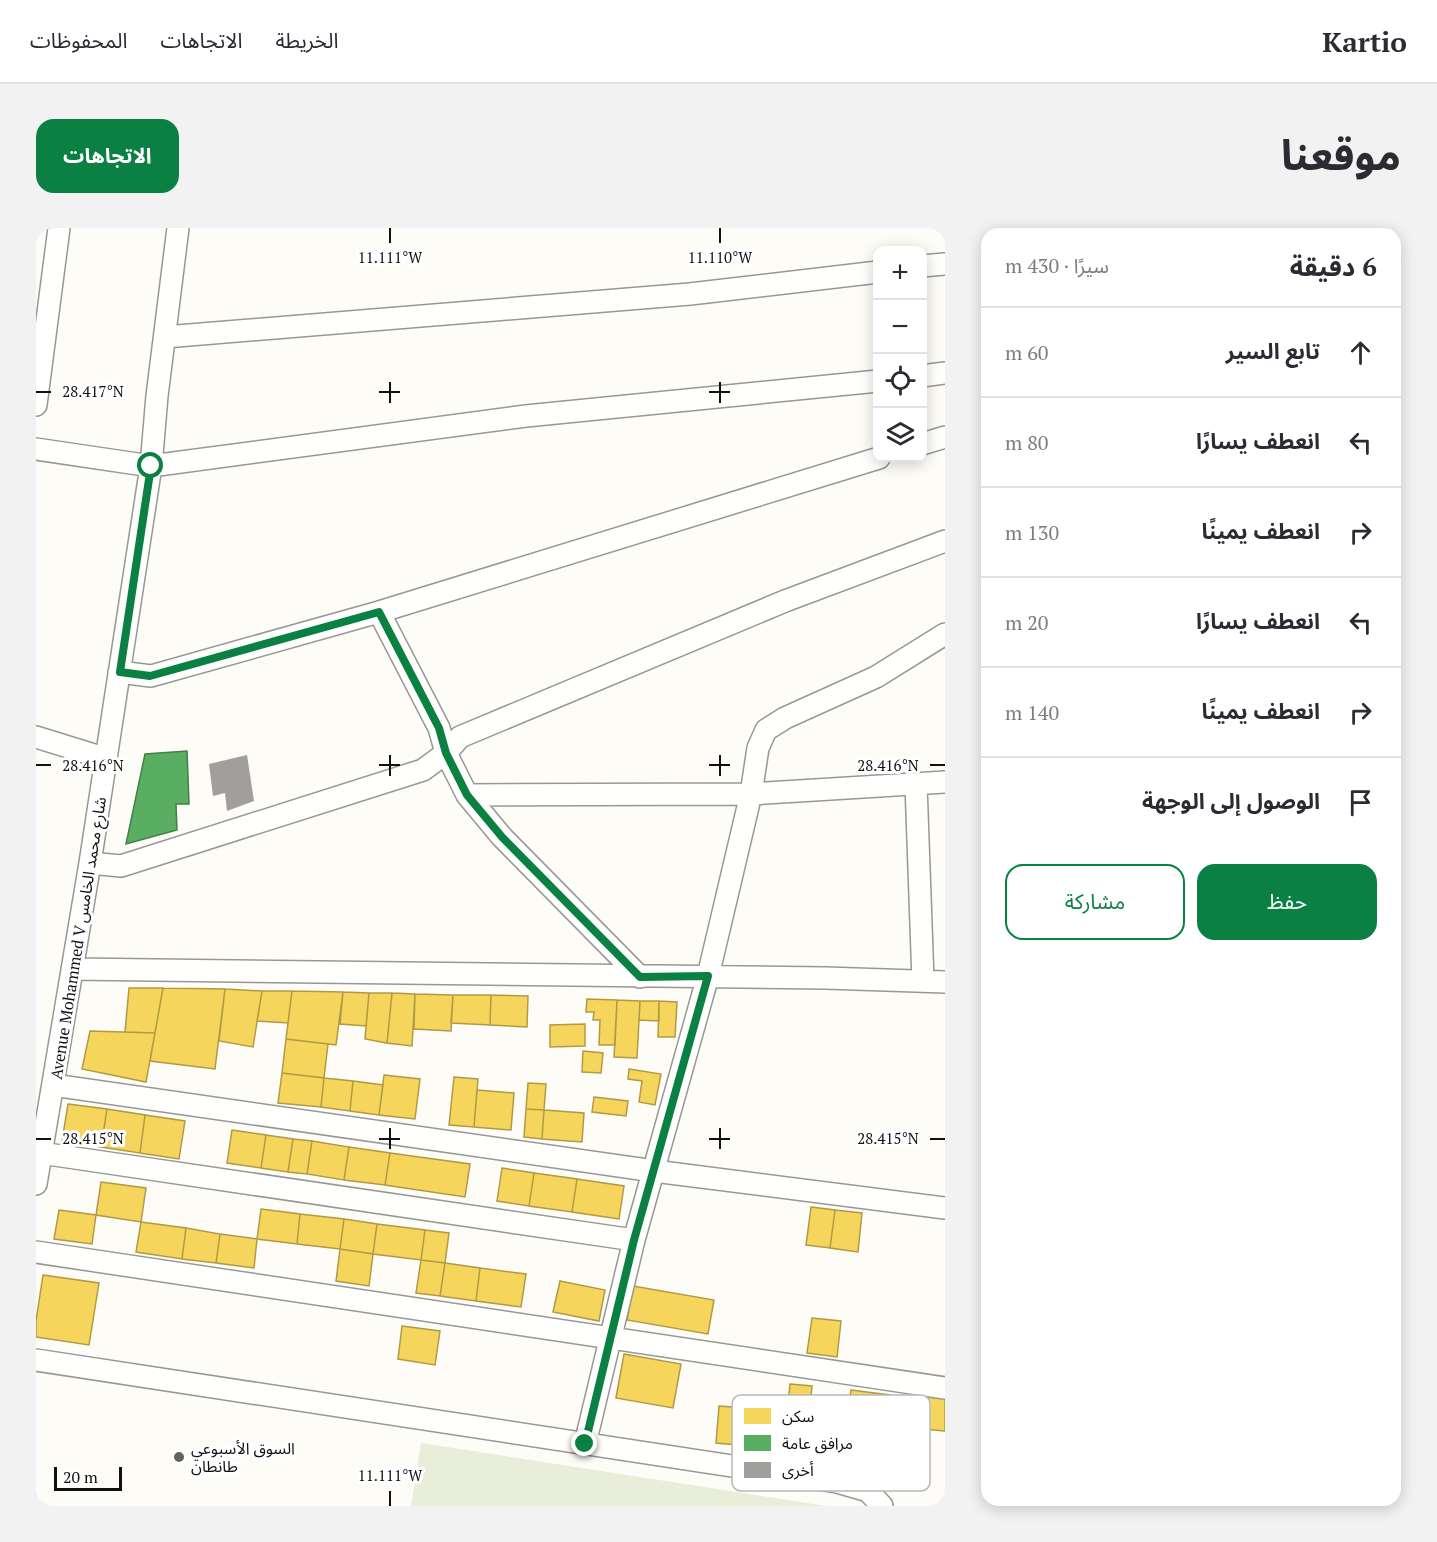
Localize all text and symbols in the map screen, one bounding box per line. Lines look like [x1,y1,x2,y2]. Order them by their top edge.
text: Kartio [1322,23,1407,60]
text: المحفوظات [30,26,127,54]
text: الاتجاهات [160,26,242,54]
text: الخريطة [275,26,338,54]
button: الاتجاهات [36,119,179,193]
text: موقعنا [1281,126,1401,182]
map controls [873,246,927,462]
button: + [873,246,927,300]
text: 11.111°W [358,247,423,267]
text: 11.110°W [688,247,753,267]
text: 6 دقيقة [1290,249,1377,283]
text: سيرًا · 430 m [1005,252,1109,279]
button: − [873,300,927,354]
text: تابع السير [1226,336,1320,365]
icon: ahead [1344,336,1377,369]
text: 60 m [1005,339,1048,366]
button: locate [873,354,927,408]
text: 28.417°N [62,381,124,401]
button: layers [873,408,927,462]
text: انعطف يسارًا [1196,426,1320,455]
icon: left [1344,426,1377,459]
text: 80 m [1005,429,1048,456]
route start [137,452,163,478]
text: انعطف يمينًا [1202,516,1320,545]
icon: right [1344,516,1377,549]
text: 130 m [1005,519,1059,546]
text: انعطف يسارًا [1196,606,1320,635]
icon: left [1344,606,1377,639]
text: 20 m [1005,609,1048,636]
text: انعطف يمينًا [1202,696,1320,725]
icon: right [1344,696,1377,729]
text: 140 m [1005,699,1059,726]
text: 28.416°N [62,755,124,775]
text: 28.416°N [857,755,919,775]
text: الوصول إلى الوجهة [1142,786,1320,815]
icon: arrive [1344,786,1377,819]
street label: Avenue Mohammed V شارع محمد الخامس [45,795,113,1081]
button: مشاركة [1005,864,1185,940]
button: حفظ [1197,864,1377,940]
text: 28.415°N [62,1128,124,1148]
text: 28.415°N [857,1128,919,1148]
legend [732,1395,930,1491]
text: سكن [782,1405,814,1427]
route end [571,1430,597,1456]
text: مرافق عامة [782,1432,853,1454]
place label: السوق الأسبوعي طانطان [191,1437,295,1477]
marker: السوق الأسبوعي طانطان [172,1450,186,1464]
text: أخرى [782,1459,814,1481]
scale bar [54,1464,122,1492]
text: 11.111°W [358,1465,423,1485]
text: 20 m [63,1466,98,1488]

